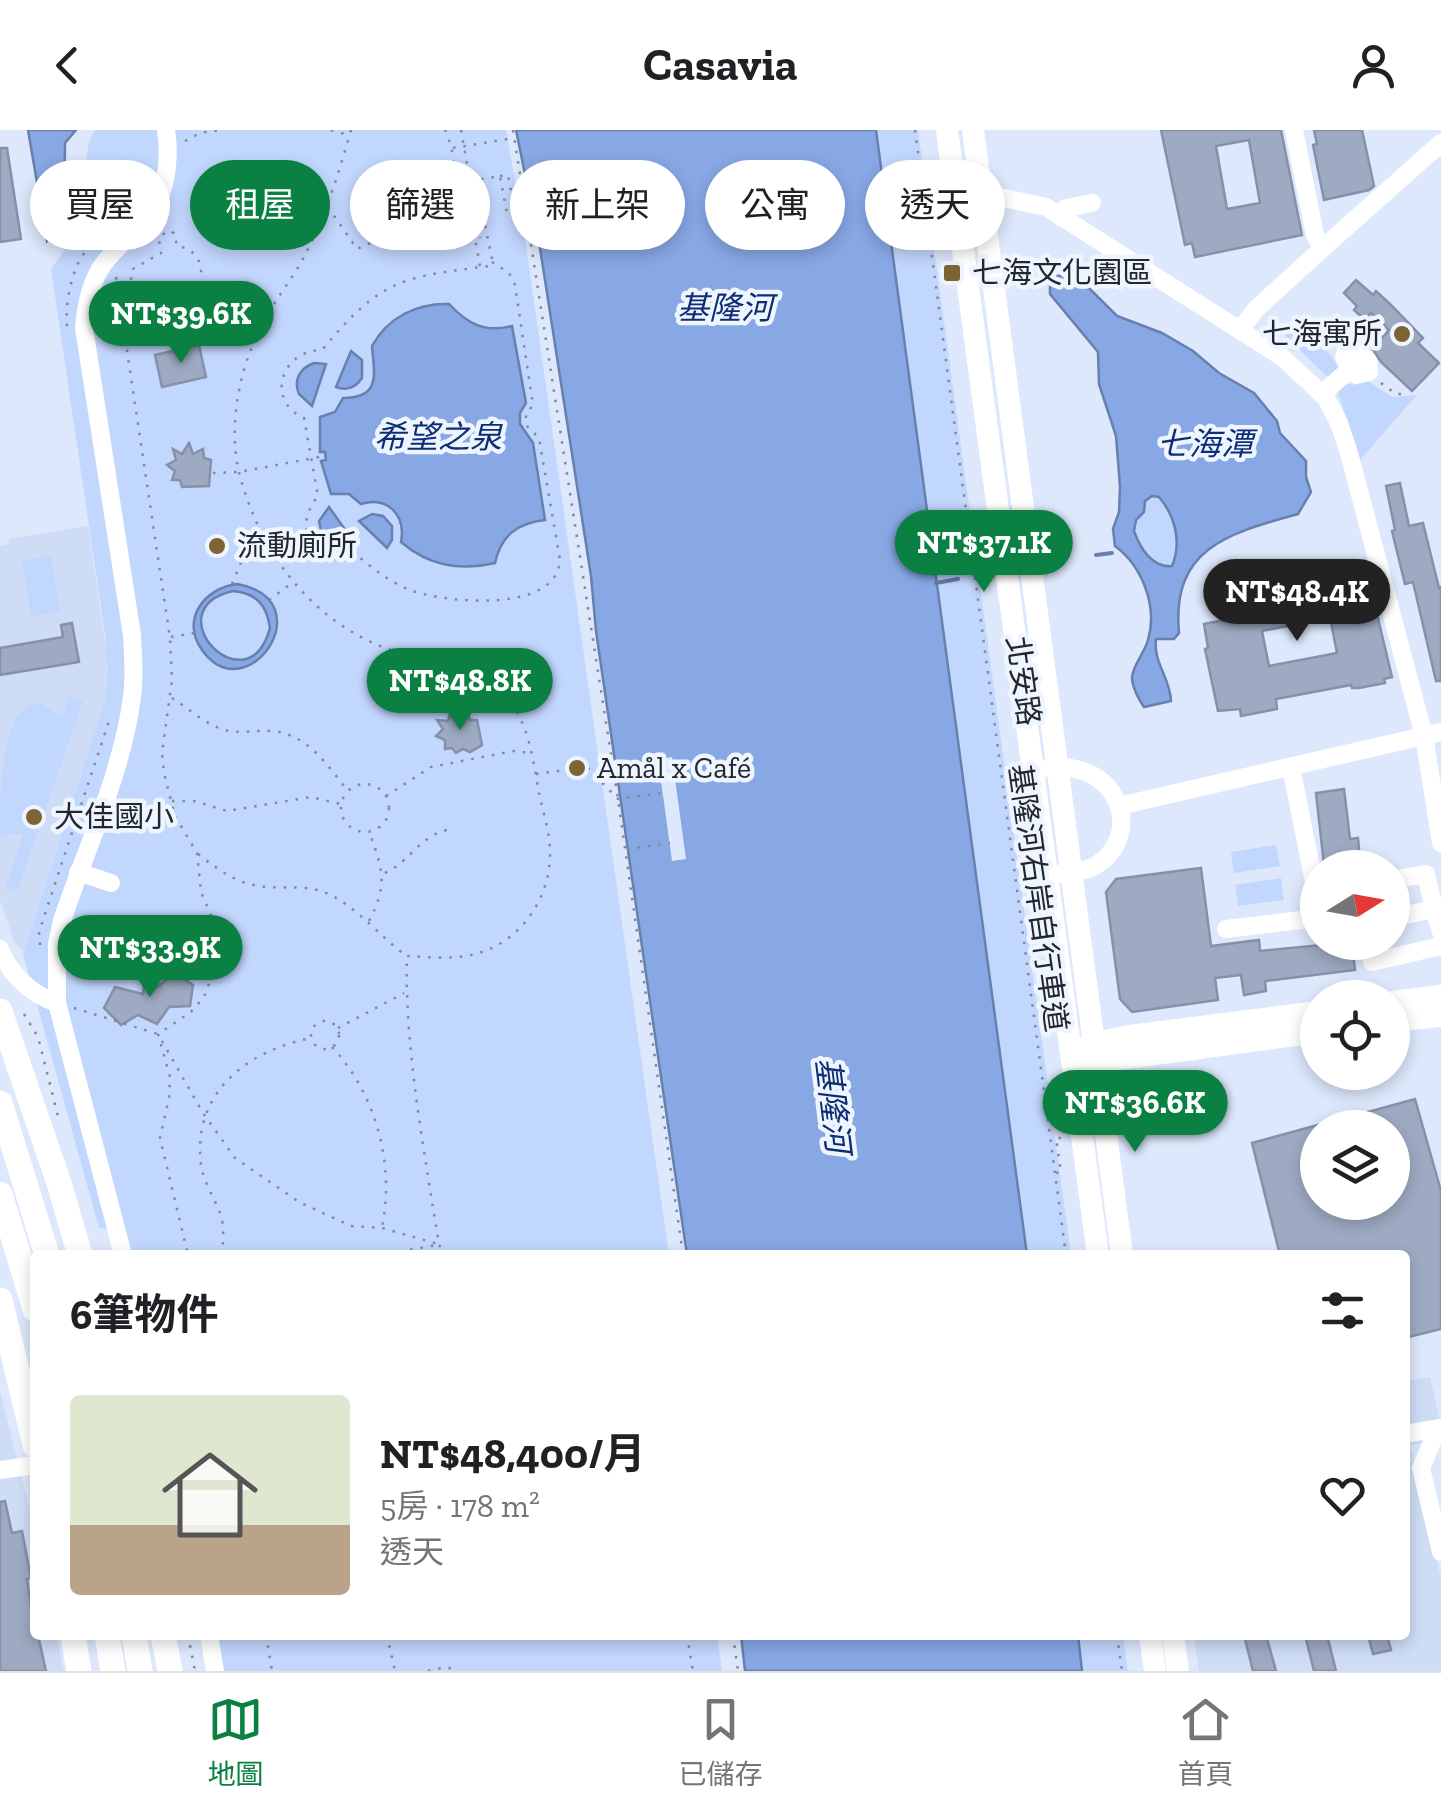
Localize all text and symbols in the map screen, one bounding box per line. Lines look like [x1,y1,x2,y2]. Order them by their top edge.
icon: back [40,38,95,93]
text: Casavia [643,38,798,92]
icon: person [1346,38,1401,93]
chip: 買屋 [30,160,170,250]
chip: 租屋 [190,160,330,250]
chip: 篩選 [350,160,490,250]
chip: 新上架 [510,160,685,250]
chip: 公寓 [705,160,845,250]
chip: 透天 [865,160,1005,250]
place label: 七海文化園區 [972,255,1152,291]
marker: 七海文化園區 [941,262,963,284]
pin: NT$39.6K [78,281,284,366]
water label: 基隆河 [677,289,779,327]
text: NT$39.6K [111,294,251,332]
place label: 七海寓所 [1262,316,1382,352]
marker: 七海寓所 [1391,323,1413,345]
water label: 希望之泉 [374,418,503,456]
water label: 七海潭 [1157,425,1258,463]
pin: NT$37.1K [881,510,1087,595]
text: NT$37.1K [917,523,1051,561]
place label: 流動廁所 [237,528,357,564]
marker: 流動廁所 [206,535,228,557]
pin: NT$48.4K [1194,559,1400,644]
text: NT$48.4K [1225,572,1369,610]
street label: 北安路 [999,634,1047,728]
pin: NT$48.8K [357,648,563,733]
text: NT$48.8K [389,661,531,699]
place label: Amål x Café [597,750,751,786]
marker: Amål x Café [566,757,588,779]
street label: 基隆河右岸自行車道 [1001,762,1075,1034]
place label: 大佳國小 [54,799,174,835]
marker: 大佳國小 [23,806,45,828]
north arrow [1300,850,1410,960]
map controls [1300,850,1410,1220]
pin: NT$33.9K [47,915,253,1000]
text: NT$33.9K [80,928,220,966]
button: locate [1300,980,1410,1090]
water label: 基隆河 [808,1055,858,1161]
pin: NT$36.6K [1032,1070,1238,1155]
text: NT$36.6K [1065,1083,1205,1121]
button: layers [1300,1110,1410,1220]
icon: filters [1315,1283,1370,1338]
text: 6筆物件 [70,1289,219,1340]
text: NT$48,400/月 [380,1428,645,1479]
icon: home [150,1435,270,1555]
icon: heart [1315,1468,1370,1523]
text: 5房 · 178 m² [380,1487,540,1525]
text: 透天 [380,1533,444,1571]
tab: 地圖 [207,1692,264,1792]
tab: 已儲存 [678,1692,763,1792]
tab: 首頁 [1177,1692,1234,1792]

